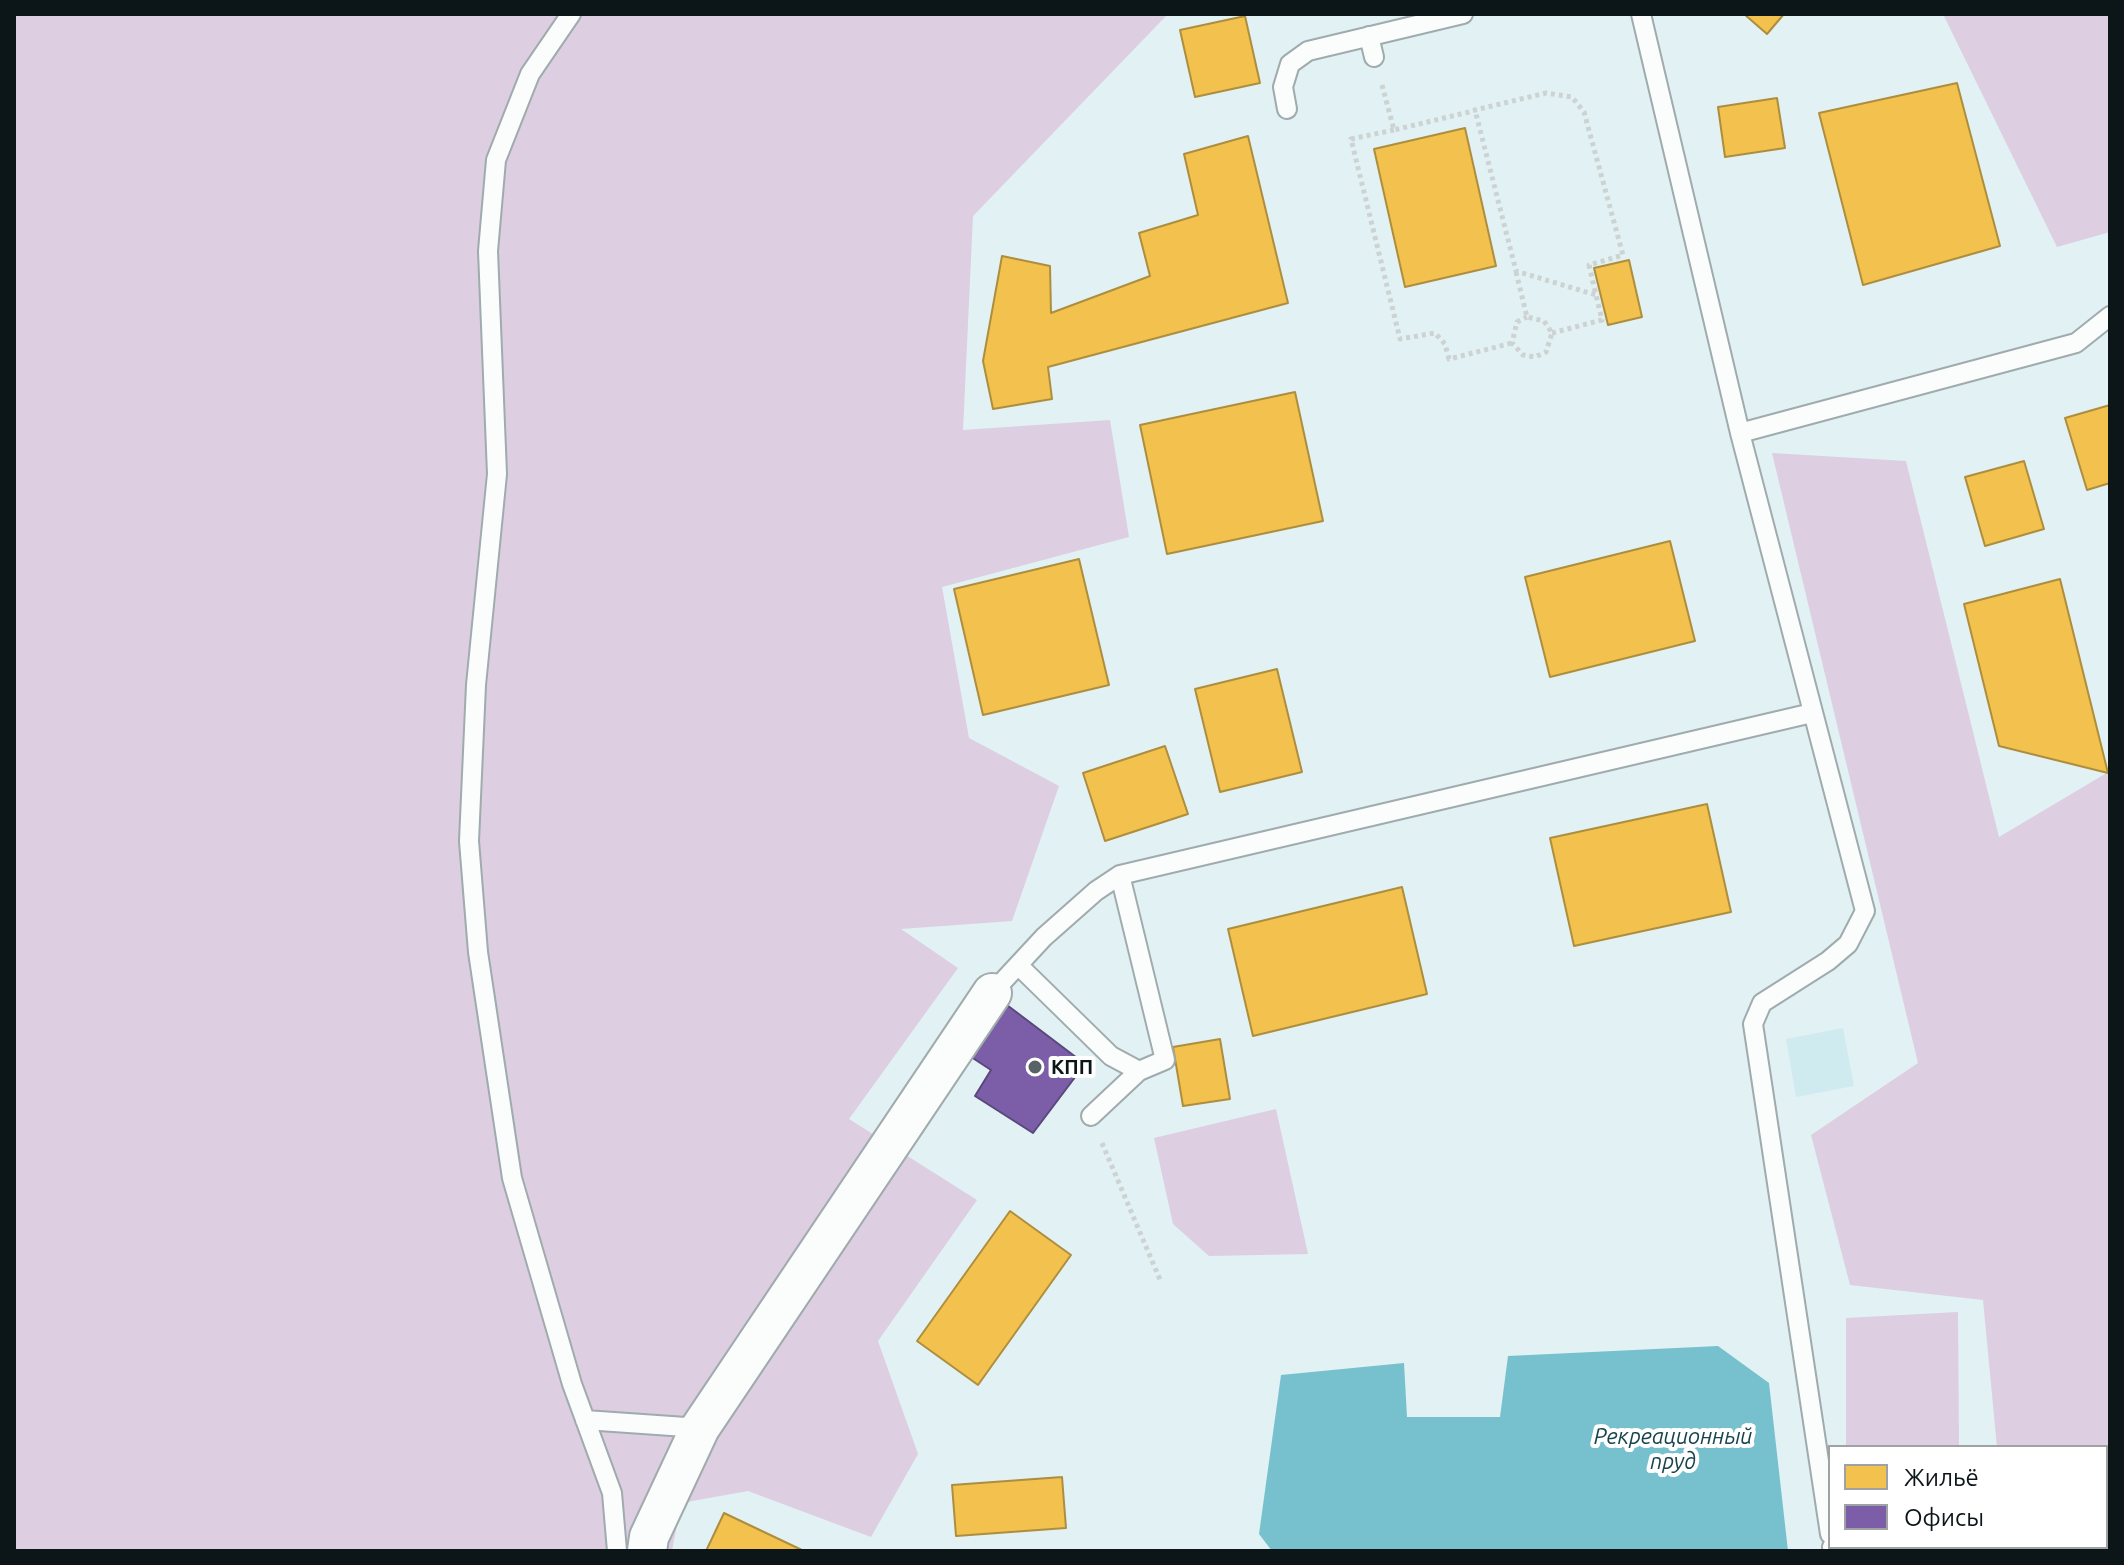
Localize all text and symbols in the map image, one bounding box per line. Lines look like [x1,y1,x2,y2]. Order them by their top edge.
place label: КПП [1051,1055,1093,1079]
marker: КПП [1026,1058,1044,1076]
water label: Рекреационный пруд [1594,1424,1752,1476]
legend [1828,1445,2108,1549]
text: Жильё [1904,1464,1979,1491]
text: Офисы [1904,1504,1984,1531]

